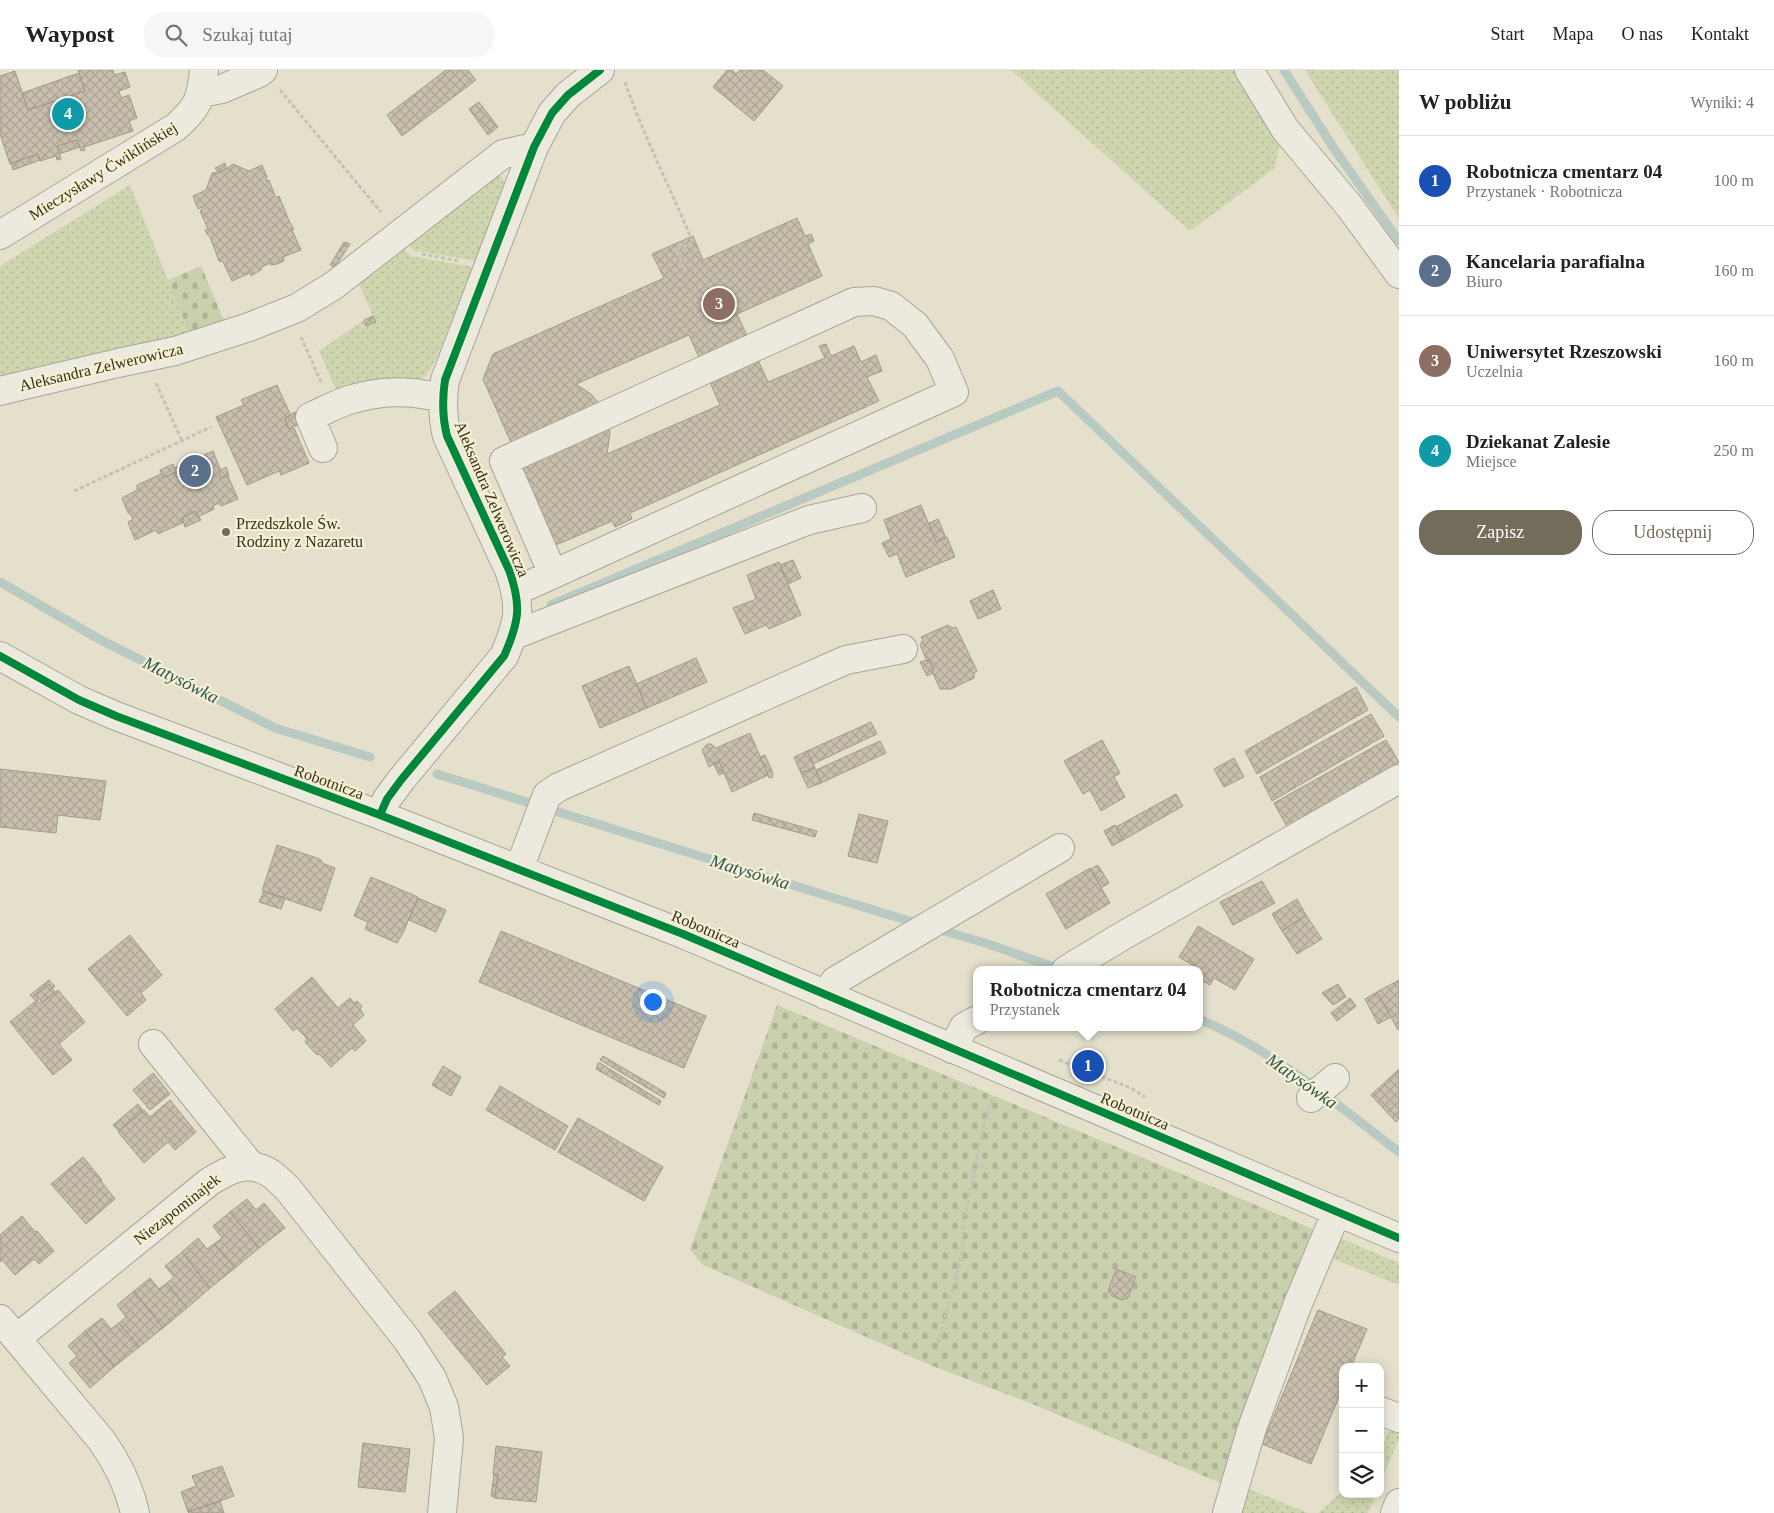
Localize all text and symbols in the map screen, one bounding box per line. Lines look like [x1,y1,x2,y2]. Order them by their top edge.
search box [144,12,494,57]
text: Waypost [25,21,114,47]
icon: search [162,21,190,49]
text: Szukaj tutaj [202,24,293,45]
text: Start [1491,24,1525,44]
text: Mapa [1553,24,1594,44]
text: O nas [1622,24,1663,44]
text: Kontakt [1691,24,1749,44]
text: W pobliżu [1419,90,1511,114]
text: Wyniki: 4 [1691,94,1754,111]
pin: 4 [52,95,84,133]
street label: Mieczysławy Ćwiklińskiej [25,118,181,224]
text: Robotnicza cmentarz 04 [1466,161,1662,182]
text: 1 [1431,172,1439,189]
text: 100 m [1714,172,1754,189]
text: Przystanek · Robotnicza [1466,183,1622,200]
text: Kancelaria parafialna [1466,251,1645,272]
text: 2 [1431,262,1439,279]
text: 160 m [1714,262,1754,279]
text: Biuro [1466,273,1502,290]
pin: 3 [703,285,735,323]
street label: Aleksandra Zelwerowicza [17,340,185,394]
text: Uniwersytet Rzeszowski [1466,341,1662,362]
text: 3 [1431,352,1439,369]
text: 160 m [1714,352,1754,369]
text: Uczelnia [1466,363,1523,380]
street label: Aleksandra Zelwerowicza [451,419,533,579]
text: Dziekanat Zalesie [1466,431,1610,452]
text: 4 [1431,442,1439,459]
text: 250 m [1714,442,1754,459]
pin: 2 [179,452,211,490]
text: Miejsce [1466,453,1517,470]
button: Zapisz [1419,510,1582,555]
button: Udostępnij [1592,510,1754,555]
place label: Przedszkole Św. Rodziny z Nazaretu [236,514,363,551]
marker: Przedszkole Św. Rodziny z Nazaretu [220,526,232,538]
water label: Matysówka [139,652,222,708]
street label: Robotnicza [292,762,366,802]
water label: Matysówka [707,850,792,894]
street label: Robotnicza [669,907,743,951]
popup [973,966,1203,1031]
text: Robotnicza cmentarz 04 [990,979,1186,1000]
your location [640,989,666,1015]
text: Przystanek [990,1001,1060,1018]
pin: 1 [1072,1047,1104,1085]
water label: Matysówka [1262,1049,1341,1113]
street label: Robotnicza [1098,1089,1172,1133]
street label: Niezapominajek [130,1170,224,1249]
map controls [1339,1363,1384,1498]
button: + [1339,1363,1384,1408]
button: − [1339,1408,1384,1453]
button: layers [1339,1453,1384,1498]

